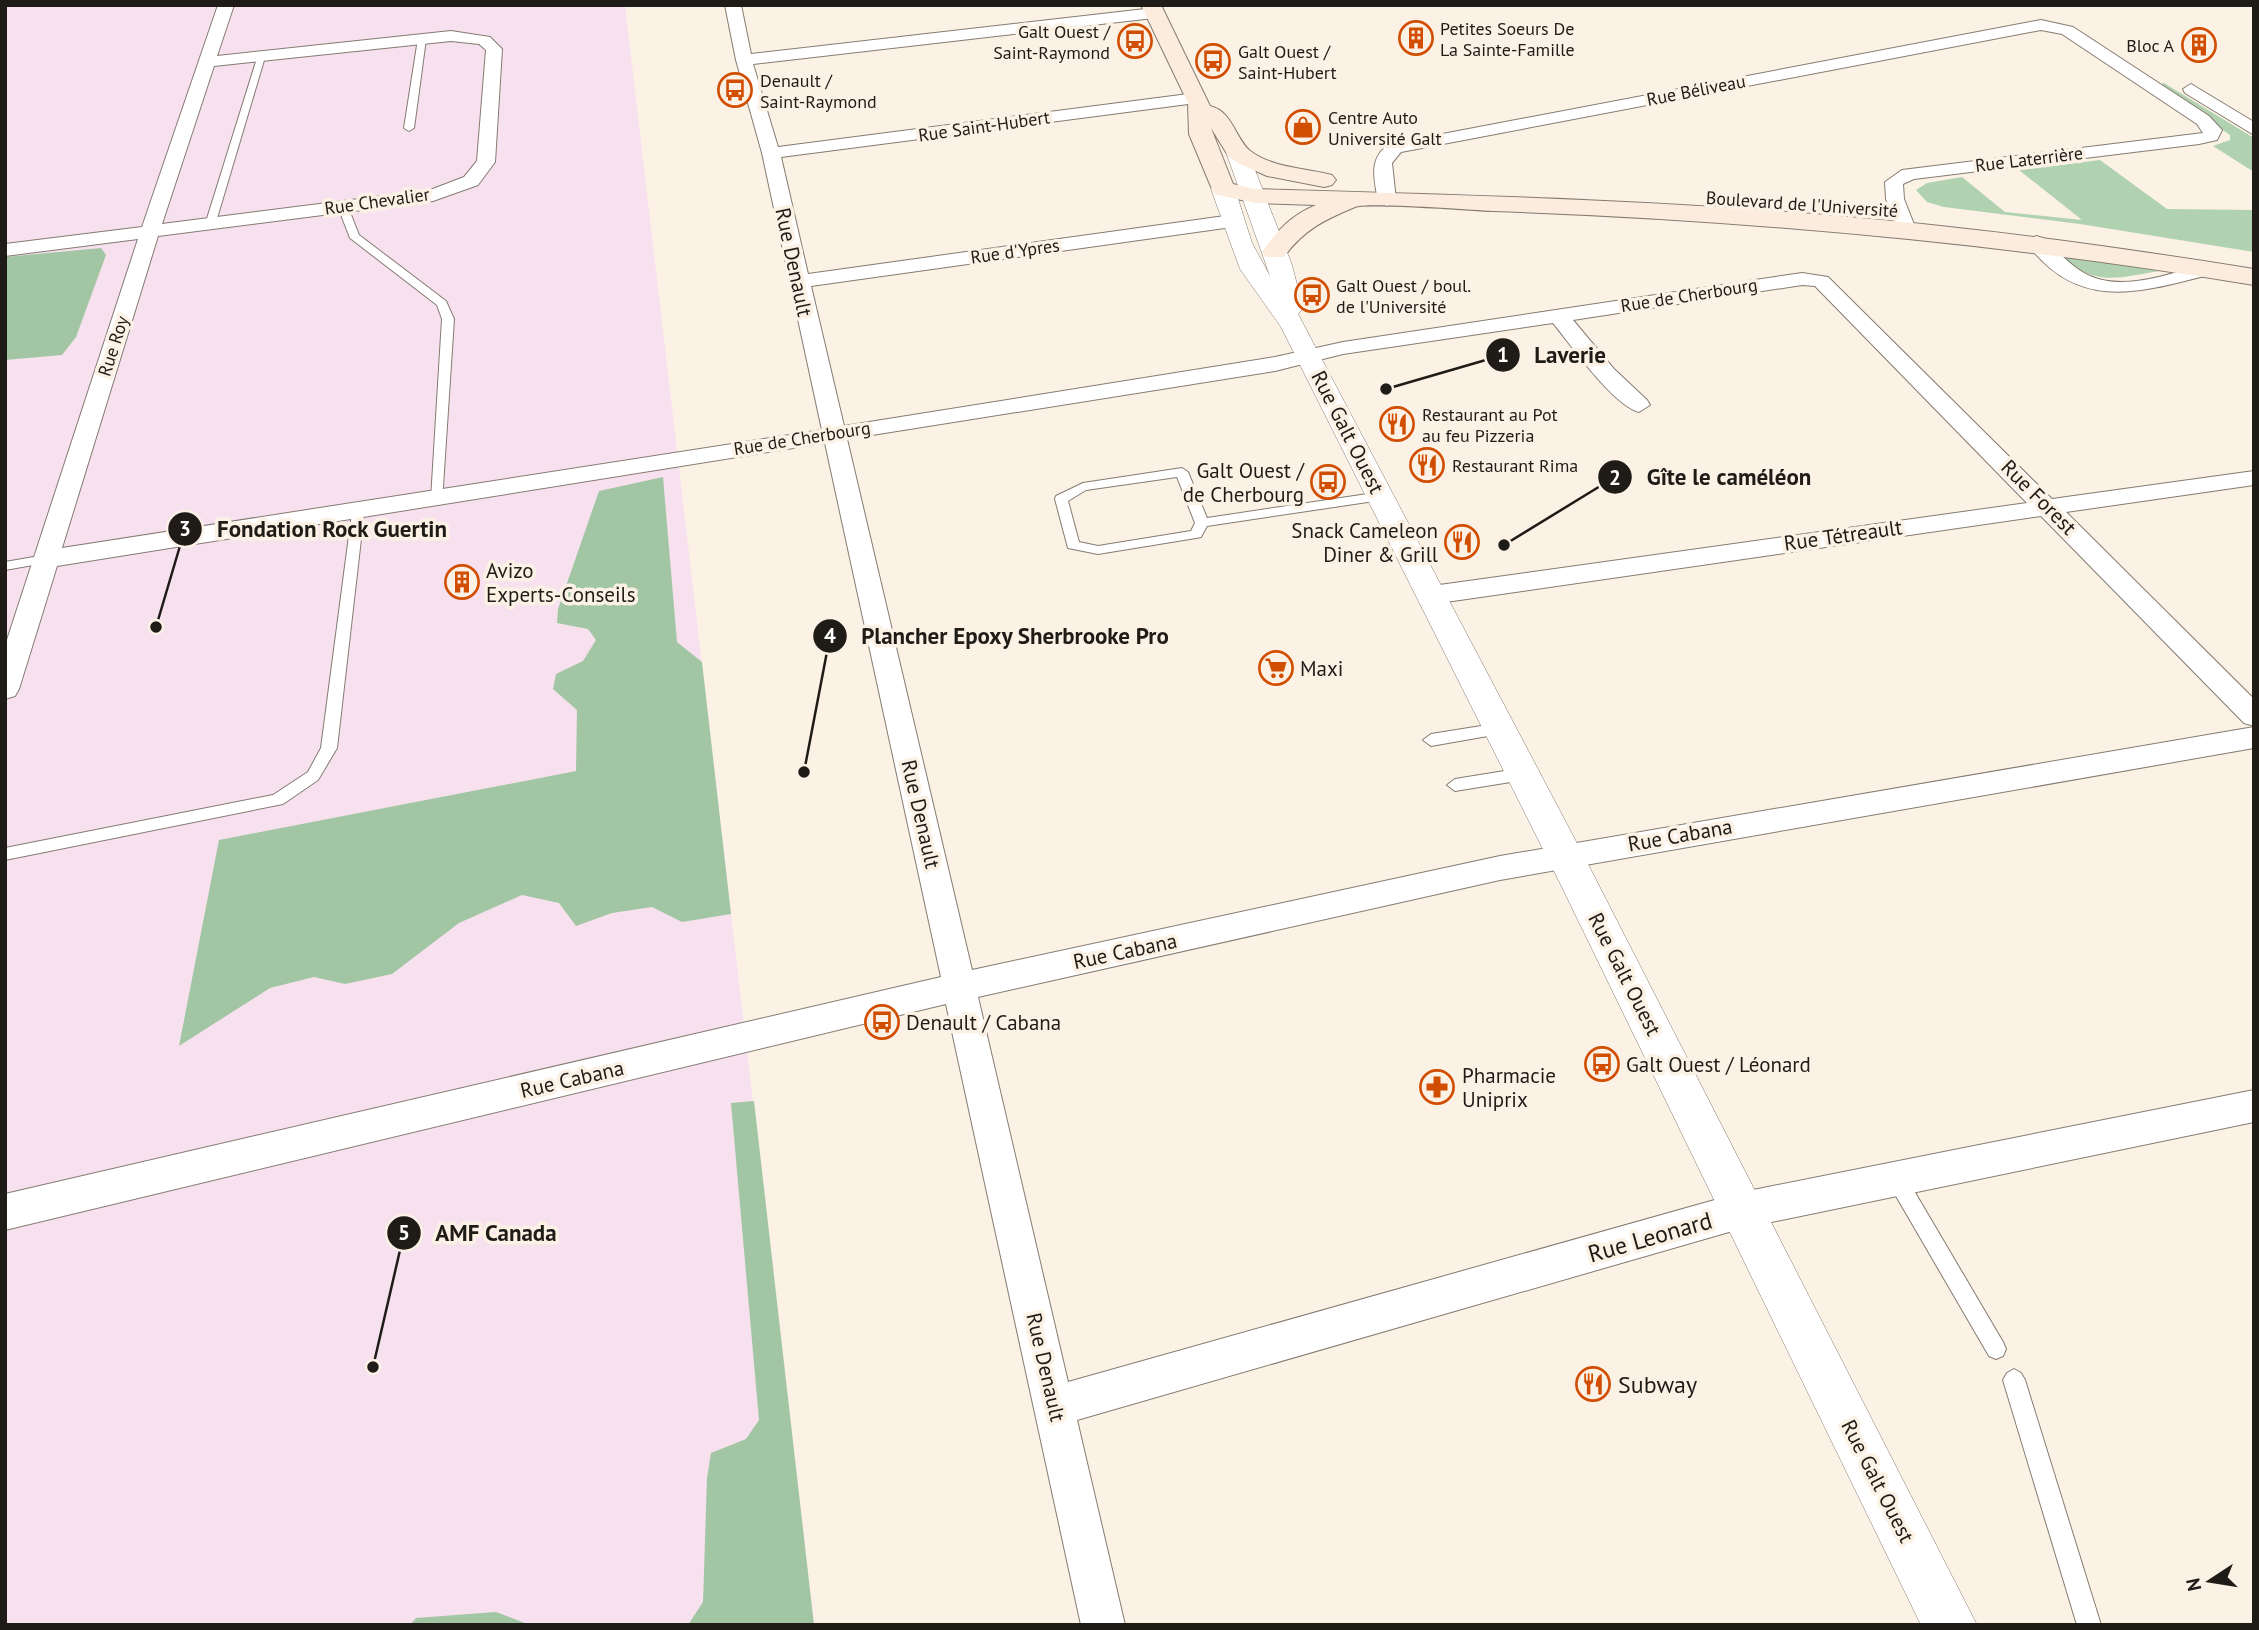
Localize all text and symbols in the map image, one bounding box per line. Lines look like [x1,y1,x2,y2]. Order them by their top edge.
place label: Petites Soeurs De La Sainte-Famille [1440,17,1575,61]
building icon: Petites Soeurs De La Sainte-Famille [1397,19,1435,57]
place label: Galt Ouest / Saint-Raymond [993,20,1112,64]
bus stop icon: Galt Ouest / Saint-Raymond [1116,22,1154,60]
building icon: Bloc A [2180,26,2218,64]
place label: Bloc A [2126,34,2174,57]
place label: Galt Ouest / Saint-Hubert [1238,40,1337,84]
bus stop icon: Galt Ouest / Saint-Hubert [1194,42,1232,80]
place label: Denault / Saint-Raymond [760,69,877,113]
street label: Rue Béliveau [1645,69,1747,111]
bus stop icon: Denault / Saint-Raymond [716,71,754,109]
street label: Rue Saint-Hubert [917,105,1051,147]
place label: Centre Auto Université Galt [1328,106,1442,150]
shop icon: Centre Auto Université Galt [1284,108,1322,146]
street label: Rue Laterrière [1974,141,2084,177]
street label: Rue Chevalier [323,182,431,220]
street label: Boulevard de l'Université [1705,186,1899,222]
street label: Rue Denault [769,205,819,319]
street label: Rue d'Ypres [969,233,1061,269]
street label: Rue de Cherbourg [1619,273,1759,317]
place label: Galt Ouest / boul. de l'Université [1336,274,1471,318]
bus stop icon: Galt Ouest / boul. de l'Université [1293,276,1331,314]
street label: Rue Roy [93,312,134,379]
callout: Laverie [1485,333,1620,377]
text: Laverie [1534,340,1606,369]
text: 1 [1497,341,1509,368]
street label: Rue Galt Ouest [1305,366,1391,498]
place label: Restaurant au Pot au feu Pizzeria [1422,403,1558,447]
restaurant icon: Restaurant au Pot au feu Pizzeria [1378,405,1416,443]
street label: Rue de Cherbourg [732,416,872,460]
restaurant icon: Restaurant Rima [1408,446,1446,484]
place label: Restaurant Rima [1452,454,1578,477]
street label: Rue Forest [1996,454,2082,540]
callout: Gîte le caméléon [1598,455,1825,499]
place label: Galt Ouest / de Cherbourg [1183,457,1306,508]
text: Gîte le caméléon [1647,462,1811,491]
bus stop icon: Galt Ouest / de Cherbourg [1309,463,1347,501]
text: 2 [1609,464,1621,491]
callout: Fondation Rock Guertin [168,507,462,551]
street label: Rue Tétreault [1782,513,1904,557]
text: Fondation Rock Guertin [217,514,447,543]
text: 3 [179,515,191,542]
place label: Snack Cameleon Diner & Grill [1291,517,1438,568]
restaurant icon: Snack Cameleon Diner & Grill [1443,523,1481,561]
place label: Avizo Experts-Conseils [486,557,636,608]
building icon: Avizo Experts-Conseils [443,563,481,601]
callout: Plancher Epoxy Sherbrooke Pro [812,614,1184,658]
text: Plancher Epoxy Sherbrooke Pro [861,621,1169,650]
text: 4 [824,622,836,649]
supermarket icon: Maxi [1257,649,1295,687]
place label: Maxi [1300,655,1343,682]
street label: Rue Denault [895,757,947,871]
street label: Rue Cabana [1626,813,1734,857]
street label: Rue Galt Ouest [1582,908,1668,1040]
street label: Rue Cabana [1071,927,1179,975]
bus stop icon: Denault / Cabana [863,1003,901,1041]
place label: Denault / Cabana [906,1009,1061,1036]
bus stop icon: Galt Ouest / Léonard [1583,1045,1621,1083]
place label: Galt Ouest / Léonard [1626,1051,1811,1078]
street label: Rue Cabana [518,1054,626,1104]
place label: Pharmacie Uniprix [1462,1062,1556,1113]
pharmacy icon: Pharmacie Uniprix [1418,1068,1456,1106]
street label: Rue Leonard [1584,1205,1716,1269]
callout: AMF Canada [386,1211,571,1255]
text: AMF Canada [435,1218,557,1247]
text: 5 [398,1219,410,1246]
street label: Rue Denault [1020,1310,1072,1424]
restaurant icon: Subway [1574,1365,1612,1403]
place label: Subway [1618,1369,1697,1400]
street label: Rue Galt Ouest [1835,1415,1921,1547]
north arrow [2175,1546,2245,1616]
text: N [2180,1576,2206,1593]

